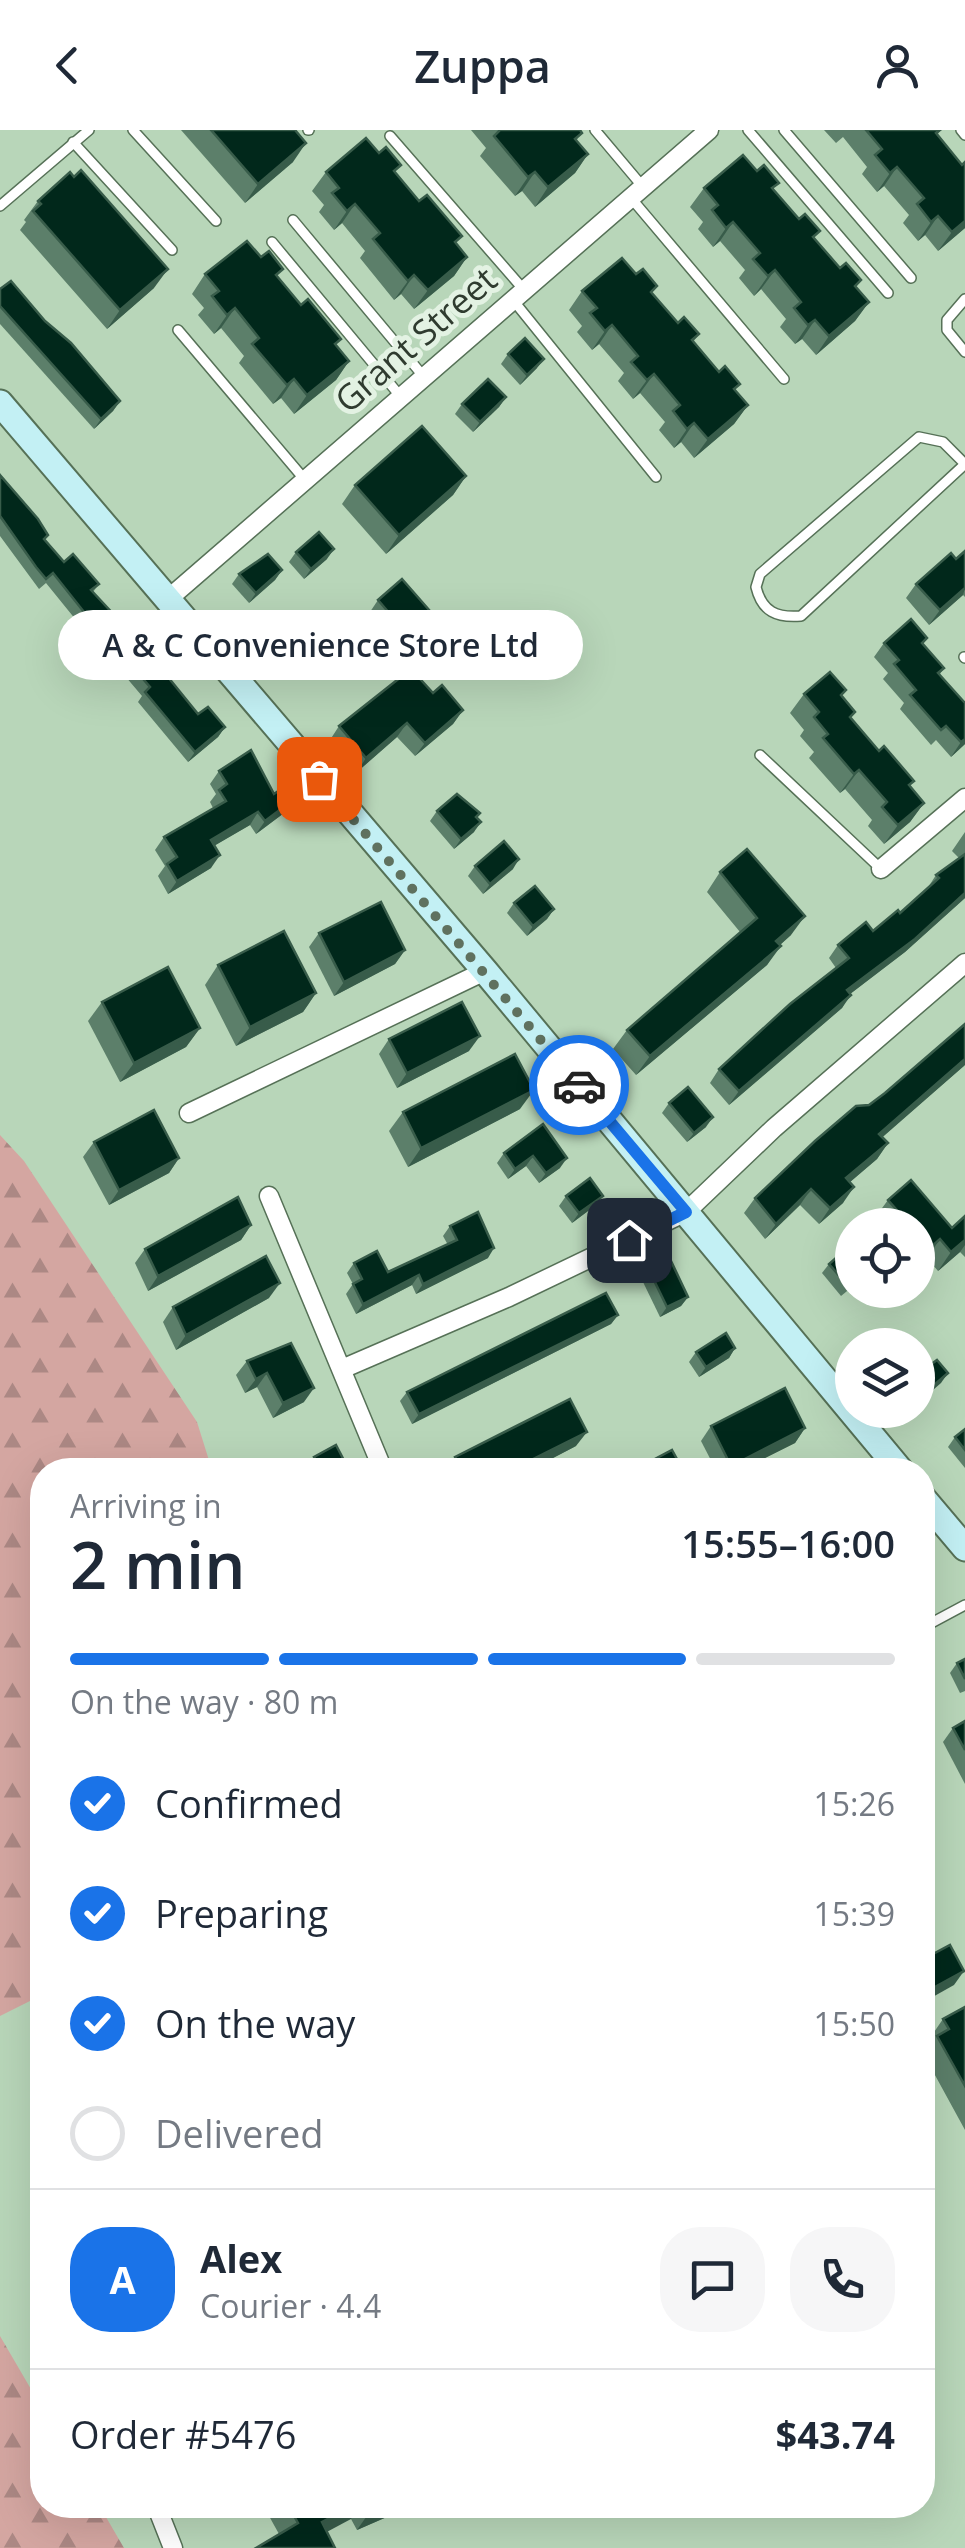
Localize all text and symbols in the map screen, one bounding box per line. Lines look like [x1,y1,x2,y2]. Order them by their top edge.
text: Zuppa [414,35,551,96]
icon: back [40,38,95,93]
icon: person [870,38,925,93]
street label: Grant Street [324,256,506,422]
callout: A & C Convenience Store Ltd [56,609,582,679]
text: A & C Convenience Store Ltd [102,623,539,666]
pin [277,737,362,822]
icon: bag [292,752,347,807]
courier [529,1035,629,1135]
icon: car [552,1058,607,1113]
pin [587,1198,672,1283]
map controls [835,1208,935,1428]
button: locate [835,1208,935,1308]
icon: home [602,1213,657,1268]
button: layers [835,1328,935,1428]
text: Arriving in [70,1484,222,1527]
text: 15:55–16:00 [681,1517,895,1569]
text: 2 min [70,1520,245,1608]
text: On the way · 80 m [70,1680,338,1723]
icon: check [70,1776,125,1831]
text: Confirmed [155,1777,343,1829]
text: 15:26 [813,1782,895,1825]
icon: check [70,1886,125,1941]
text: Preparing [155,1887,328,1939]
text: 15:39 [813,1892,895,1935]
icon: check [70,1996,125,2051]
text: On the way [155,1997,355,2049]
text: 15:50 [813,2002,895,2045]
text: Delivered [155,2107,324,2159]
button: chat [660,2227,765,2332]
button: phone [790,2227,895,2332]
text: Alex [200,2232,282,2284]
text: A [109,2253,136,2305]
text: Courier · 4.4 [200,2284,381,2327]
text: Order #5476 [70,2408,297,2460]
text: $43.74 [776,2408,895,2460]

